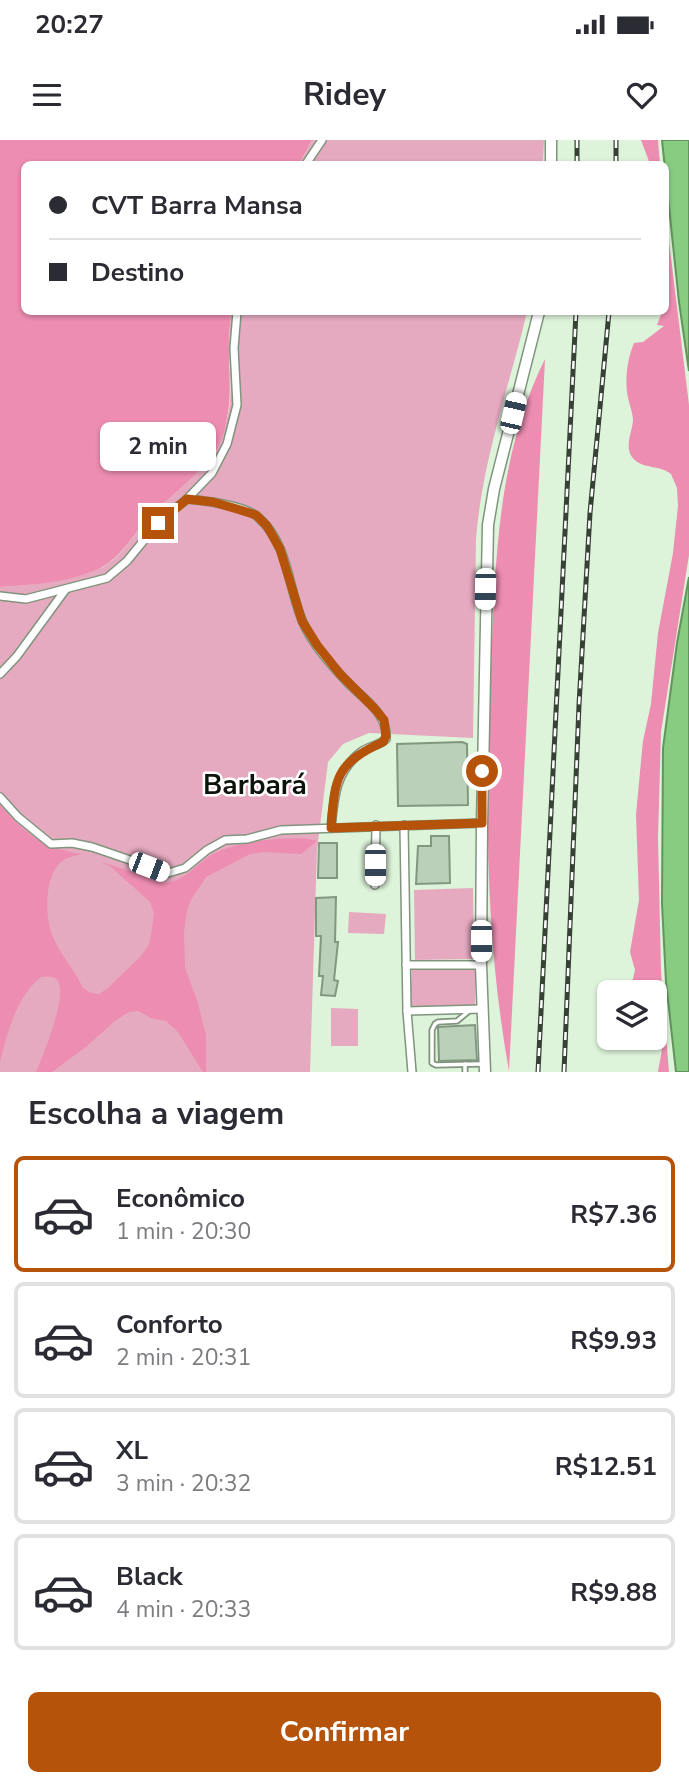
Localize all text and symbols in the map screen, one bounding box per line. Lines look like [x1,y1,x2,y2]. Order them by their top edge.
text: 20:27 [35,7,104,42]
text: Ridey [303,73,386,116]
icon: menu [28,76,66,114]
icon: heart [623,76,661,114]
text: CVT Barra Mansa [91,188,303,223]
text: Destino [91,255,184,290]
car [499,390,528,436]
callout: 2 min [100,422,216,470]
text: 2 min [128,431,188,462]
route end [142,507,174,539]
car [475,568,496,610]
route start [466,755,498,787]
district label: Barbará [203,766,307,804]
car [365,844,386,886]
car [126,850,173,884]
car [471,920,492,962]
map controls [597,980,667,1050]
button: layers [597,980,667,1050]
text: Escolha a viagem [28,1092,284,1135]
text: Econômico [116,1181,245,1216]
icon: car [32,1183,95,1246]
text: R$7.36 [570,1197,657,1232]
text: 1 min · 20:30 [116,1216,251,1247]
text: Conforto [116,1307,223,1342]
icon: car [32,1309,95,1372]
text: R$9.93 [570,1323,657,1358]
text: 2 min · 20:31 [116,1342,251,1373]
text: XL [116,1433,148,1468]
icon: car [32,1435,95,1498]
text: R$12.51 [555,1449,657,1484]
text: 3 min · 20:32 [116,1468,251,1499]
text: Black [116,1559,183,1594]
icon: car [32,1561,95,1624]
text: R$9.88 [570,1575,657,1610]
text: 4 min · 20:33 [116,1594,251,1625]
button: Confirmar [28,1692,661,1772]

